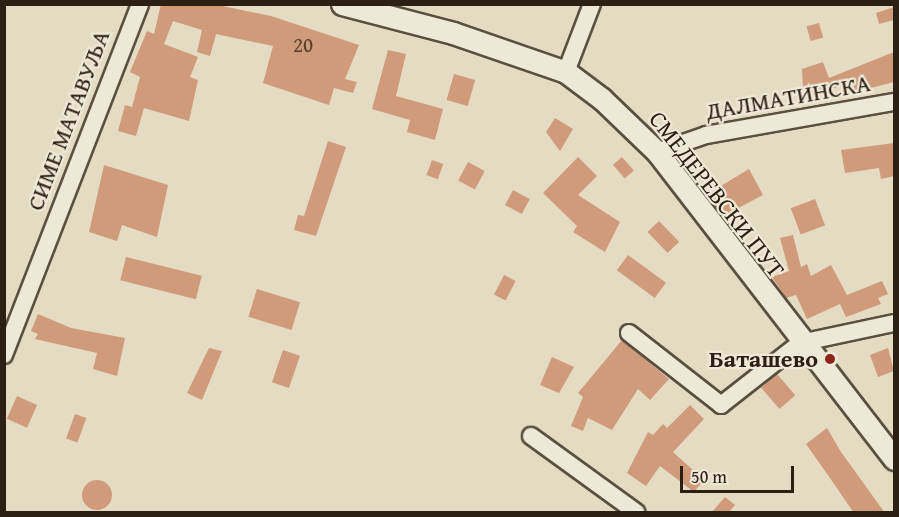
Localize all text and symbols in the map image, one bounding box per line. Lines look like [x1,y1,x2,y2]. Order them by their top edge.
street label: СИМЕ МАТАВУЉА [20,26,116,214]
house number: 20 [293,32,313,58]
street label: ДАЛМАТИНСКА [704,68,872,126]
street label: СМЕДЕРЕВСКИ ПУТ [643,105,791,283]
place label: Баташево [709,345,818,373]
marker: Баташево [823,352,837,366]
scale bar [683,454,797,492]
text: 50 m [691,463,727,490]

